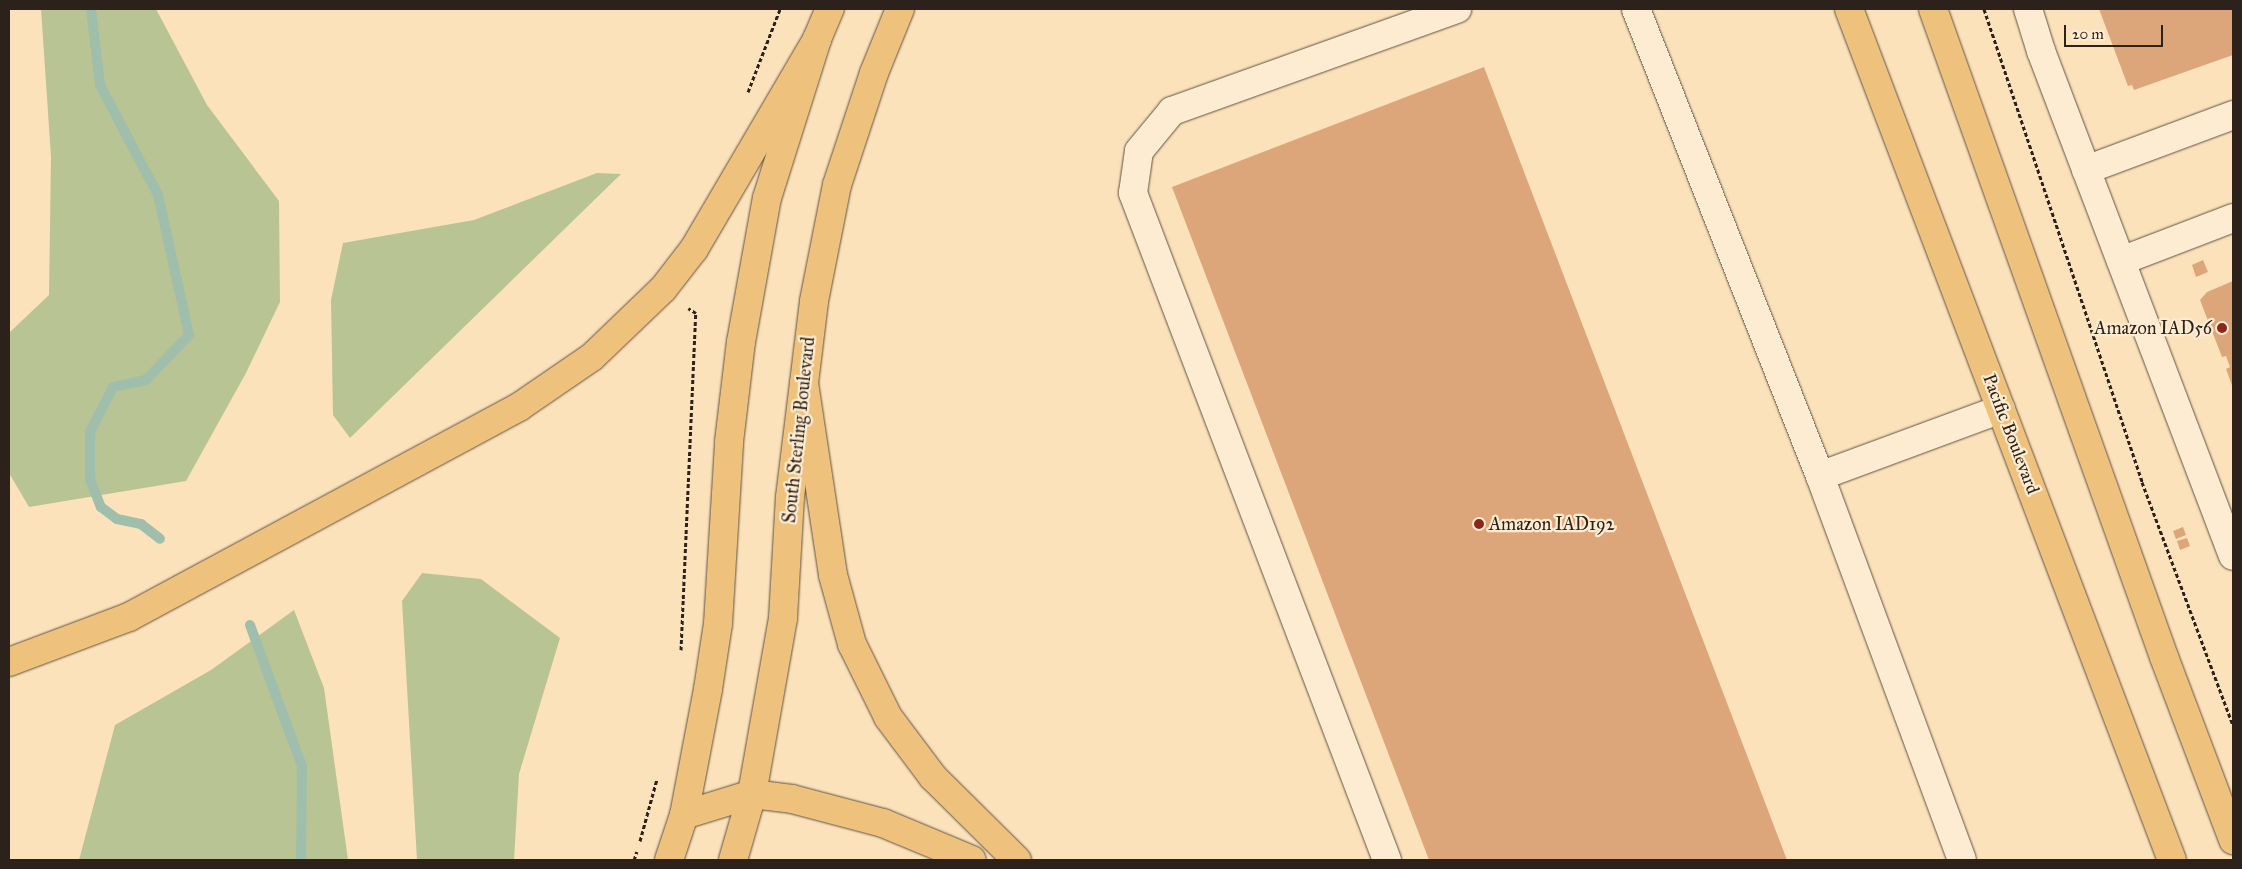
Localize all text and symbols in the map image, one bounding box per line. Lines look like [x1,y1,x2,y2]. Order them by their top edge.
scale bar [2067,15,2166,47]
text: 20 m [2072,25,2104,43]
place label: Amazon IAD56 [2094,317,2212,339]
marker: Amazon IAD56 [2216,322,2228,334]
street label: South Sterling Boulevard [778,336,820,524]
street label: Pacific Boulevard [1978,371,2044,497]
place label: Amazon IAD192 [1489,513,1615,535]
marker: Amazon IAD192 [1473,518,1485,530]

